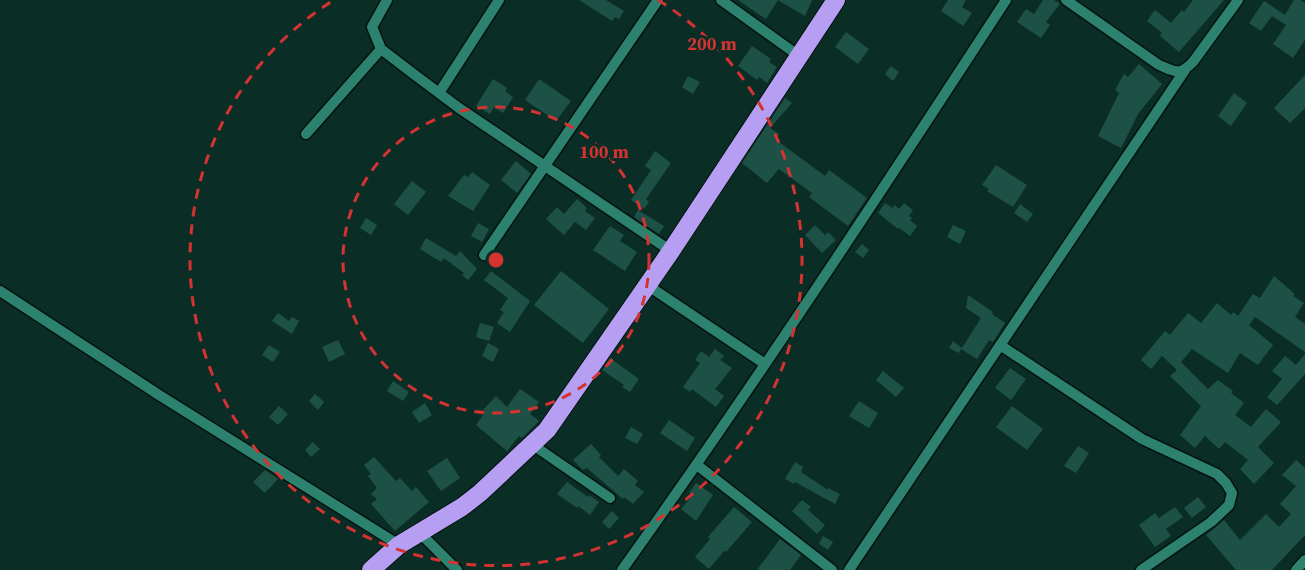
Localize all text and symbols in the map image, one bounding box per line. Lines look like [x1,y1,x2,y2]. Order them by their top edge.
text: 200 m [687,31,737,56]
text: 100 m [579,139,629,164]
centre of rings [486,250,506,270]

